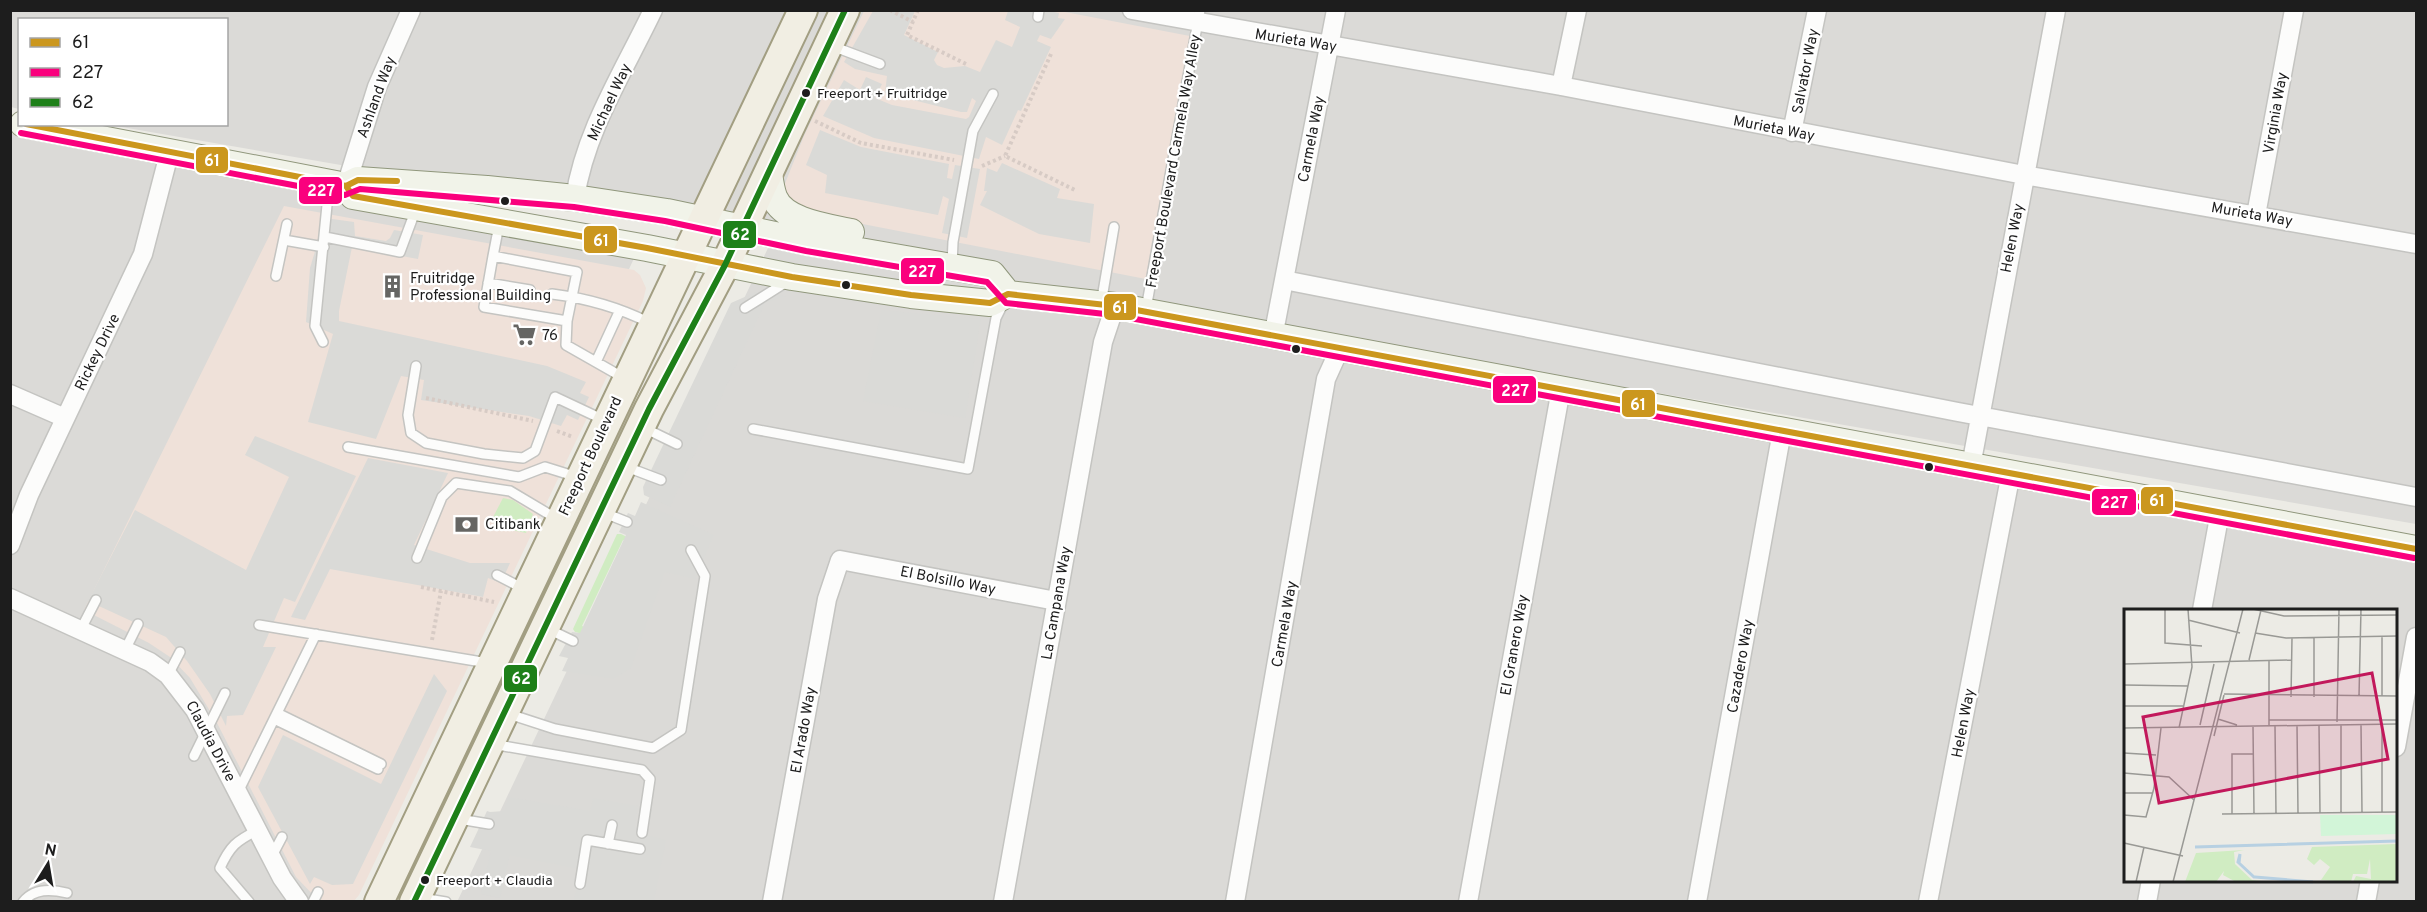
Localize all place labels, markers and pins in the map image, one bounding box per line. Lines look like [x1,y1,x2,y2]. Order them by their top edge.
place label: Freeport + Fruitridge [817,86,947,103]
marker: Freeport + Fruitridge [800,87,812,99]
unlabelled marker [499,195,511,207]
place label: Fruitridge Professional Building [410,270,551,306]
building icon: Fruitridge Professional Building [379,274,405,300]
unlabelled marker [840,279,852,291]
supermarket icon: 76 [511,322,537,348]
place label: 76 [542,327,558,346]
unlabelled marker [1290,343,1302,355]
unlabelled marker [1923,461,1935,473]
bank icon: Citibank [454,511,480,537]
place label: Citibank [485,516,541,535]
place label: Freeport + Claudia [436,873,553,890]
marker: Freeport + Claudia [419,874,431,886]

